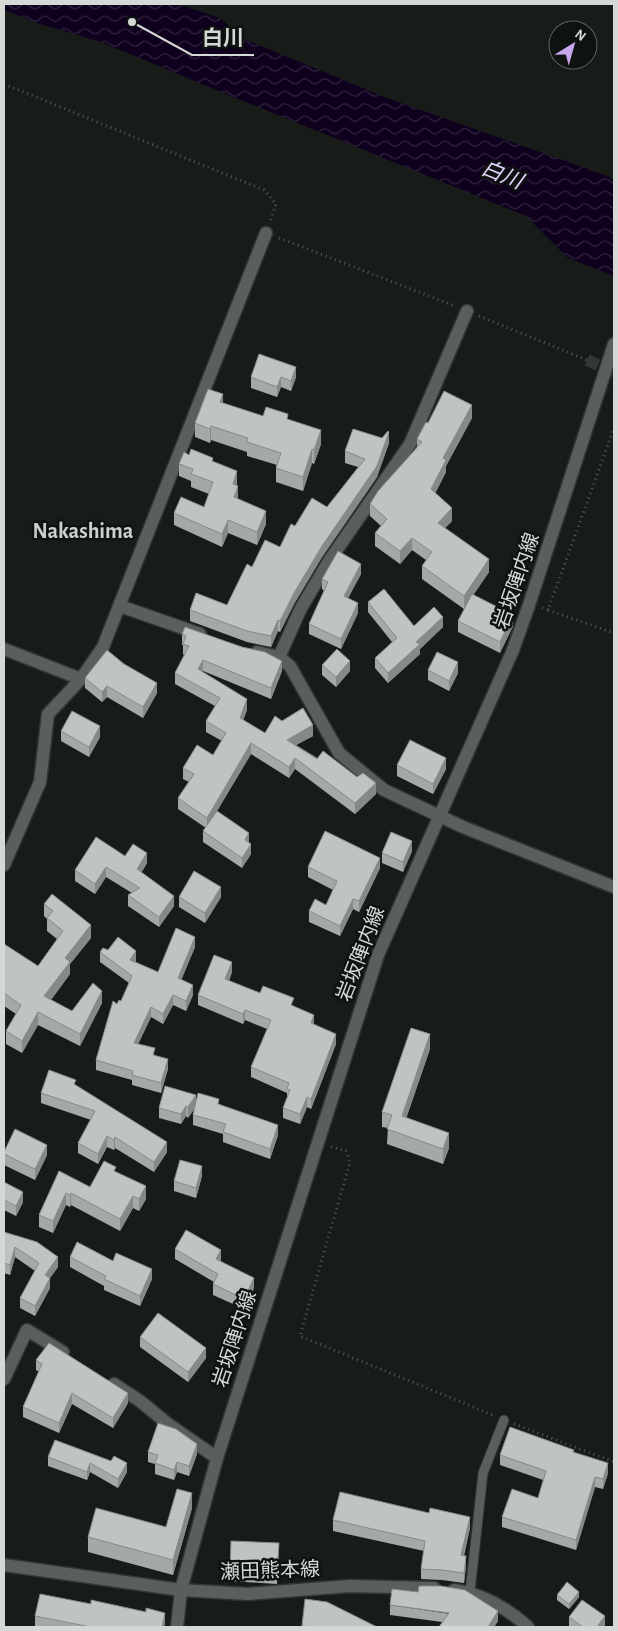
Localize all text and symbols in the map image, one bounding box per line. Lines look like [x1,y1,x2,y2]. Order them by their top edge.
callout: 白川 [192,19,254,55]
north arrow [548,20,598,70]
text: 白川 [202,27,244,49]
text: N [572,27,588,44]
water label: 白川 [479,156,528,193]
district label: Nakashima [33,520,134,542]
street label: 岩坂陣内線 [489,530,543,632]
street label: 岩坂陣内線 [332,903,388,1004]
street label: 岩坂陣内線 [208,1288,260,1390]
street label: 瀬田熊本線 [220,1557,320,1583]

